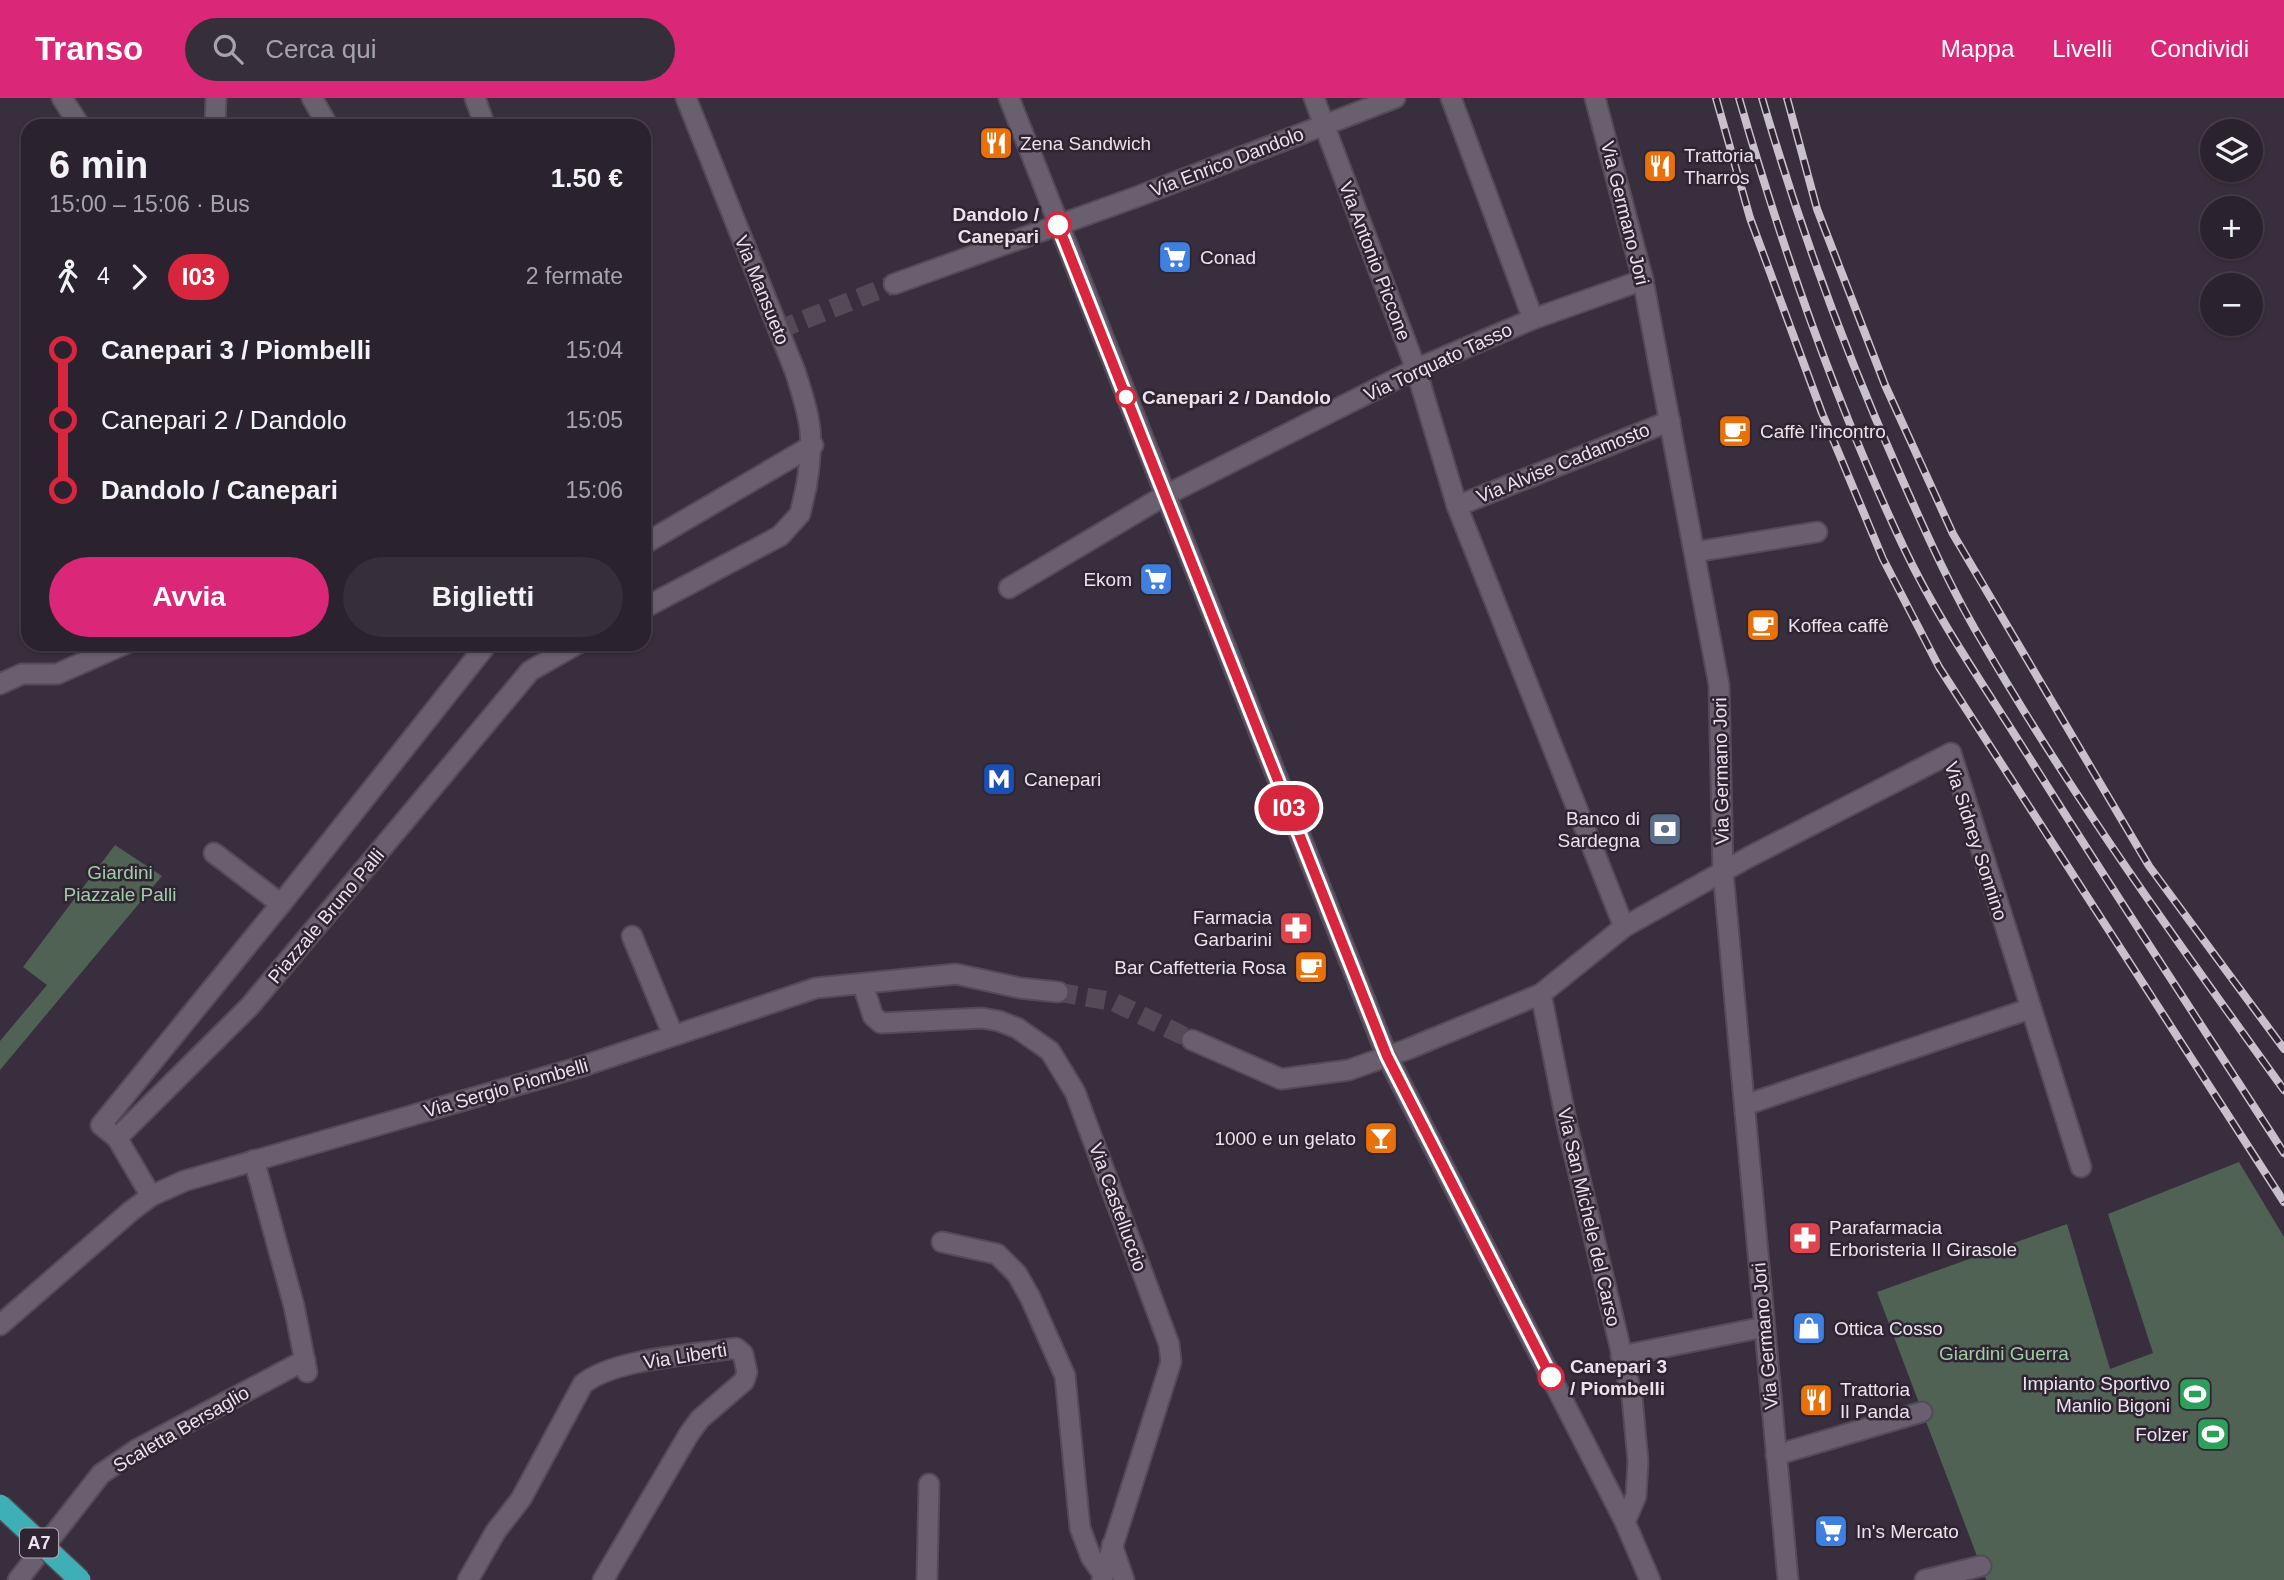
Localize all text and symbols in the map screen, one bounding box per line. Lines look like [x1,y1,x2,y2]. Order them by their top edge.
search box [185,18,675,81]
text: Transo [35,30,143,67]
icon: search [209,30,247,68]
text: Cerca qui [265,34,376,64]
text: Mappa [1941,35,2014,62]
text: Livelli [2052,35,2112,62]
text: Condividi [2150,35,2249,62]
map controls [2200,119,2263,336]
button: layers [2200,119,2263,182]
street label: Via Enrico Dandolo [1147,123,1307,201]
restaurant icon: Zena Sandwich [977,124,1015,162]
place label: Zena Sandwich [1020,133,1151,154]
street label: Via Germano Jori [1597,139,1653,287]
text: 6 min [49,144,148,186]
place label: Trattoria Tharros [1684,145,1754,188]
restaurant icon: Trattoria Tharros [1641,147,1679,185]
text: 1.50 € [551,163,623,193]
street label: Via Antonio Piccone [1335,179,1415,343]
text: 15:00 – 15:06 · Bus [49,191,250,217]
button: + [2200,196,2263,259]
place label: Dandolo / Canepari [952,204,1040,247]
marker: Dandolo / Canepari [1045,212,1071,238]
street label: Via Mansueto [731,232,793,348]
supermarket icon: Conad [1156,238,1194,276]
place label: Conad [1200,247,1256,268]
icon: walk [49,258,87,296]
icon: forward [120,258,158,296]
text: 4 [97,263,110,289]
text: I03 [182,263,215,290]
text: 2 fermate [526,263,623,289]
button: − [2200,273,2263,336]
street label: Via Torquato Tasso [1361,319,1515,405]
text: Canepari 3 / Piombelli [101,335,371,365]
text: 15:04 [565,337,623,363]
marker: Canepari 2 / Dandolo [1116,387,1136,407]
place label: Canepari 2 / Dandolo [1142,387,1331,408]
text: Canepari 2 / Dandolo [101,405,347,435]
text: 15:05 [565,407,623,433]
cafe icon: Caffè l'incontro [1716,412,1754,450]
street label: Via Alvise Cadamosto [1474,419,1652,507]
place label: Caffè l'incontro [1760,421,1886,442]
text: Dandolo / Canepari [101,475,338,505]
text: 15:06 [565,477,623,503]
button: Avvia [49,557,329,637]
button: Biglietti [343,557,623,637]
supermarket icon: Ekom [1137,560,1175,598]
place label: Ekom [1083,569,1132,590]
cafe icon: Koffea caffè [1744,606,1782,644]
place label: Koffea caffè [1788,615,1889,636]
street label: Via Germano Jori [1709,697,1733,845]
street label: Via Sidney Sonnino [1940,759,2012,923]
metro station icon: Canepari [980,760,1018,798]
place label: Canepari [1024,769,1101,790]
line badge: I03 [1249,785,1329,831]
text: I03 [1272,794,1306,821]
place label: Banco di Sardegna [1558,808,1640,851]
bank icon: Banco di Sardegna [1646,810,1684,848]
street label: Piazzale Bruno Palli [264,845,388,987]
park label: Giardini Piazzale Palli [64,862,177,905]
place label: Farmacia Garbarini [1193,907,1272,950]
pharmacy icon: Farmacia Garbarini [1277,909,1315,947]
cafe icon: Bar Caffetteria Rosa [1292,948,1330,986]
place label: Bar Caffetteria Rosa [1114,957,1286,978]
street label: Via Sergio Piombelli [422,1055,590,1121]
street label: Via San Michele del Carso [1554,1106,1624,1328]
bar icon: 1000 e un gelato [1362,1119,1400,1157]
place label: 1000 e un gelato [1214,1128,1356,1149]
street label: Via Castelluccio [1085,1140,1151,1274]
place label: Parafarmacia Erboristeria Il Girasole [1829,1217,2017,1260]
pharmacy icon: Parafarmacia Erboristeria Il Girasole [1786,1219,1824,1257]
street label: Via Germano Jori [1748,1262,1782,1410]
shop icon: Ottica Cosso [1790,1309,1828,1347]
place label: Ottica Cosso [1834,1318,1943,1339]
street label: Via Liberti [642,1339,728,1373]
park label: Giardini Guerra [1939,1343,2069,1364]
place label: Canepari 3 / Piombelli [1570,1356,1667,1399]
marker: Canepari 3 / Piombelli [1538,1364,1564,1390]
place label: Impianto Sportivo Manlio Bigoni [2022,1373,2170,1416]
sports icon: Impianto Sportivo Manlio Bigoni [2176,1375,2214,1413]
place label: Trattoria Il Panda [1840,1379,1910,1422]
restaurant icon: Trattoria Il Panda [1797,1381,1835,1419]
street label: Scaletta Bersaglio [109,1382,253,1476]
sports icon: Folzer [2194,1415,2232,1453]
place label: Folzer [2135,1424,2189,1445]
supermarket icon: In's Mercato [1812,1512,1850,1550]
place label: In's Mercato [1856,1521,1959,1542]
road number: A7 [20,1528,58,1558]

